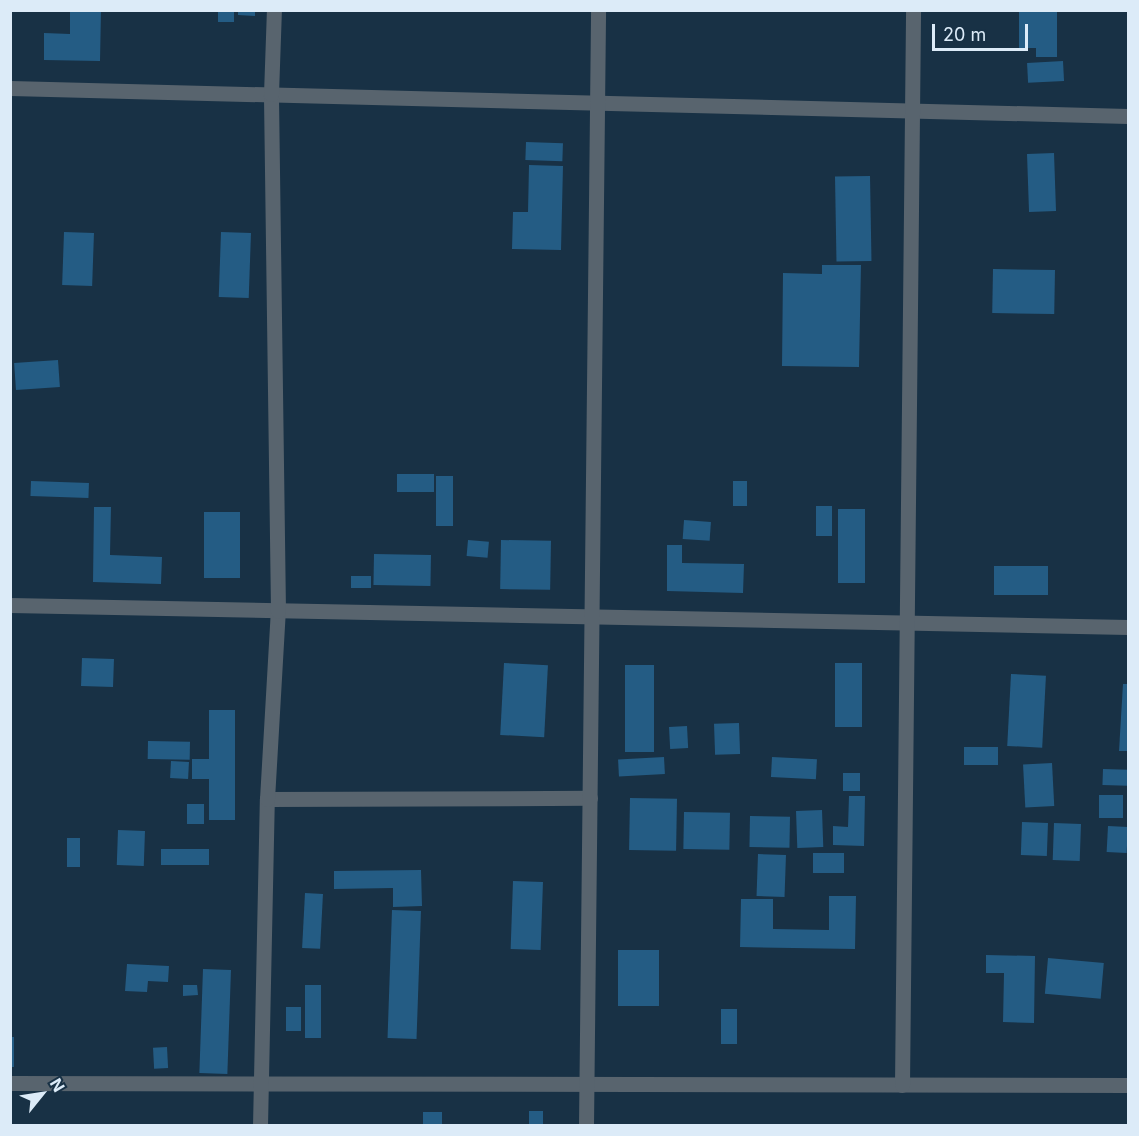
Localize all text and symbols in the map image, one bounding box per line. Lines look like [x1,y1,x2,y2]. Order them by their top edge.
scale bar [935,12,1031,50]
text: 20 m [943,24,986,45]
north arrow [12,1064,72,1124]
text: N [46,1075,69,1095]

